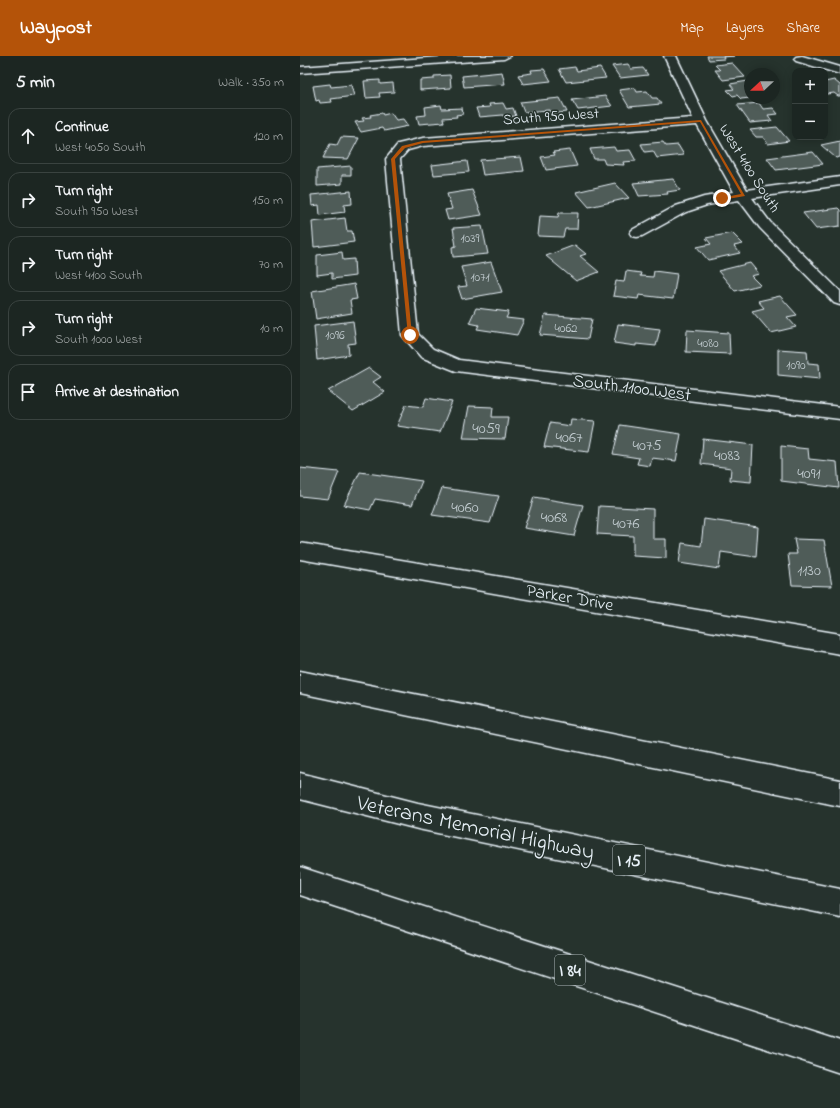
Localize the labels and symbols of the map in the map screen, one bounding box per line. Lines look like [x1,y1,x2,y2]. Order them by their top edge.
north arrow [744,68,780,104]
street label: South 950 West [502,103,600,131]
street label: West 4100 South [713,120,785,217]
route end [713,189,731,207]
house number: 1039 [460,229,480,248]
house number: 1071 [470,268,490,287]
house number: 4062 [554,319,578,338]
house number: 1096 [325,326,345,345]
route start [401,326,419,344]
house number: 4080 [697,334,719,353]
house number: 1090 [786,356,806,375]
street label: South 1100 West [571,369,692,409]
house number: 4059 [472,417,500,441]
house number: 4067 [555,426,583,450]
house number: 4075 [632,434,662,458]
house number: 4083 [714,444,740,468]
house number: 4091 [797,462,821,486]
house number: 4060 [451,496,479,520]
house number: 4068 [541,506,567,530]
house number: 4076 [612,512,640,536]
house number: 1130 [797,559,821,583]
street label: Parker Drive [524,579,616,620]
street label: Veterans Memorial Highway [352,788,597,871]
road number: I 15 [613,845,645,875]
road number: I 84 [555,955,585,985]

